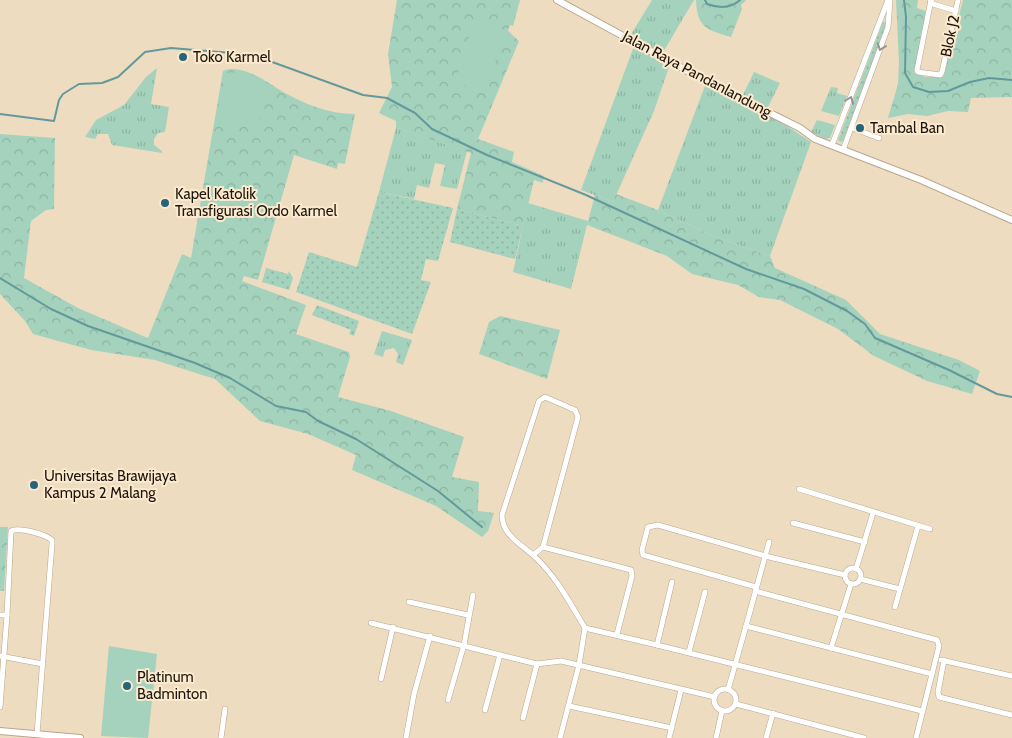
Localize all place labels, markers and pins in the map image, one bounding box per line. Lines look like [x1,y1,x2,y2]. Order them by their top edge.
place label: Toko Karmel [193,48,271,66]
marker: Toko Karmel [177,51,189,63]
place label: Tambal Ban [870,119,944,137]
marker: Tambal Ban [854,122,866,134]
place label: Kapel Katolik Transfigurasi Ordo Karmel [175,185,337,220]
marker: Kapel Katolik Transfigurasi Ordo Karmel [159,197,171,209]
place label: Universitas Brawijaya Kampus 2 Malang [44,467,177,502]
marker: Universitas Brawijaya Kampus 2 Malang [28,479,40,491]
place label: Platinum Badminton [137,668,208,703]
marker: Platinum Badminton [121,680,133,692]

